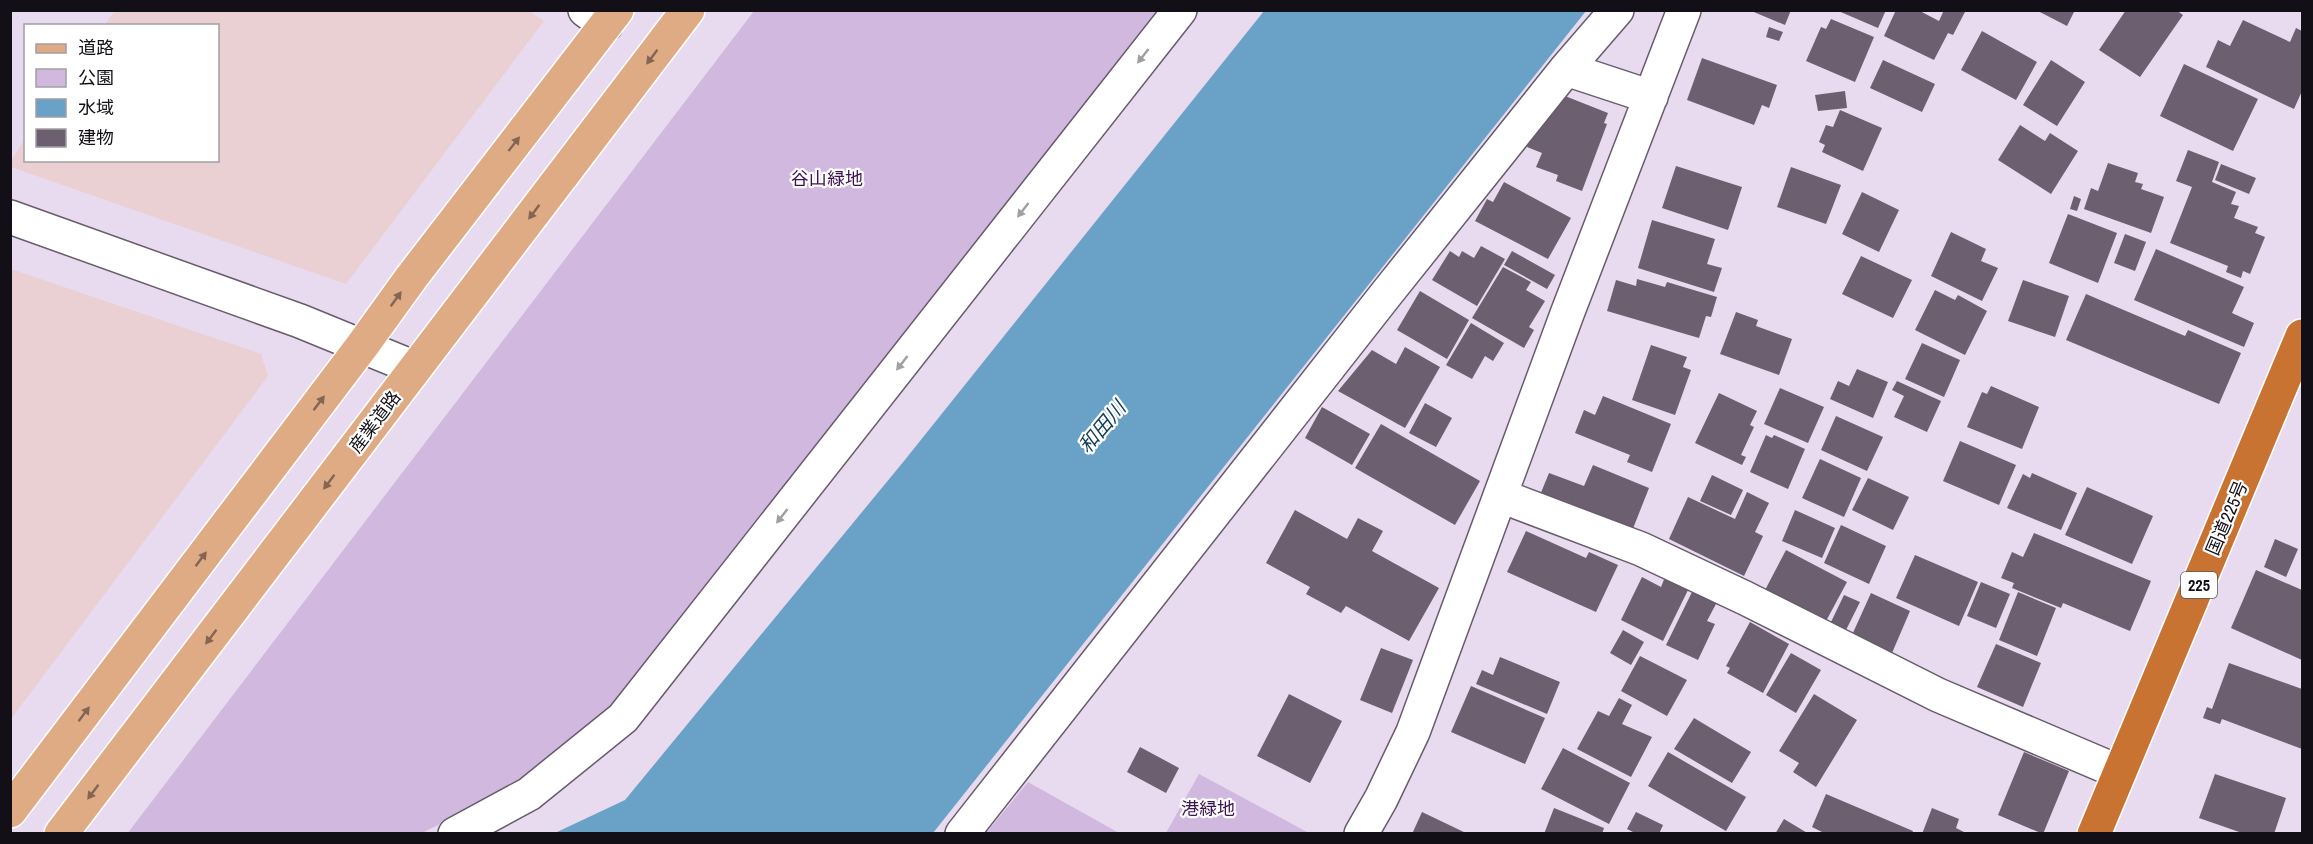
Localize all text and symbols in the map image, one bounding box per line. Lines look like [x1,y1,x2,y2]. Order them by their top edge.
legend [24,24,219,162]
text: 道路 [78,35,114,60]
one-way arrow [646,49,659,65]
one-way arrow [1138,49,1150,64]
text: 公園 [78,65,114,90]
text: 水域 [78,95,114,120]
text: 建物 [78,125,114,150]
one-way arrow [508,136,521,152]
park label: 谷山緑地 [791,166,863,191]
one-way arrow [1017,202,1029,217]
one-way arrow [529,205,541,220]
one-way arrow [390,291,402,307]
one-way arrow [896,355,909,371]
street label: 産業道路 [343,385,406,458]
water label: 和田川 [1072,393,1133,458]
one-way arrow [312,396,324,411]
one-way arrow [323,473,335,489]
street label: 国道225号 [2200,477,2253,559]
one-way arrow [775,508,788,524]
one-way arrow [195,551,207,567]
road number: 225 [2181,572,2217,598]
one-way arrow [205,629,217,645]
one-way arrow [77,707,89,722]
one-way arrow [87,784,99,800]
park label: 港緑地 [1181,796,1235,821]

